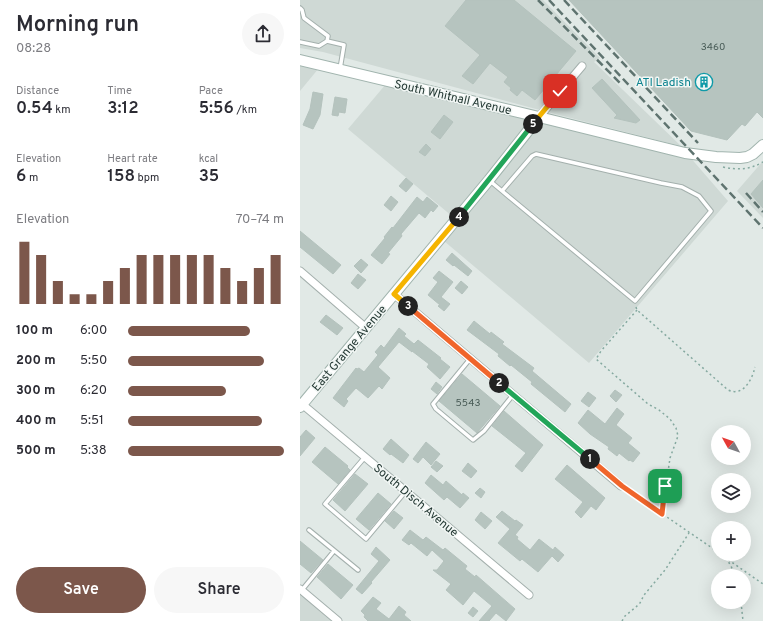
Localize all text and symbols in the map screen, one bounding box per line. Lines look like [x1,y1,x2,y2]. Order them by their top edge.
text: Morning run [16,12,139,39]
button: share [242,13,284,55]
text: 08:28 [16,41,51,57]
house number: 3460 [701,41,725,54]
building icon: ATI Ladish [694,72,714,92]
pin [543,74,577,108]
place label: ATI Ladish [636,75,691,91]
street label: South Whitnall Avenue [393,77,513,119]
icon: check [549,80,571,102]
text: Distance [16,84,59,98]
text: Time [107,84,132,98]
text: Pace [199,84,223,98]
text: 0.54 [16,98,53,120]
text: 3:12 [107,98,139,120]
text: 5:56 [199,98,234,120]
text: km [53,103,71,117]
text: /km [234,103,257,117]
pin: 5 [523,114,543,134]
text: 5 [530,117,536,131]
text: Elevation [16,152,61,166]
text: Heart rate [107,152,158,166]
text: kcal [199,152,218,166]
text: 6 [16,166,26,188]
text: 158 [107,166,135,188]
text: 35 [199,166,219,188]
text: m [26,171,38,185]
text: bpm [135,171,159,185]
pin: 4 [449,207,469,227]
text: 4 [455,210,463,224]
text: Elevation [16,212,69,228]
text: 70–74 m [236,212,284,228]
pin: 3 [398,296,418,316]
text: 3 [405,299,411,313]
street label: East Grange Avenue [309,302,391,395]
text: 100 m [16,323,53,339]
text: 6:00 [80,323,107,339]
text: 200 m [16,353,56,369]
text: 5:50 [80,353,107,369]
pin: 2 [489,373,509,393]
text: 2 [496,376,502,390]
text: 300 m [16,383,55,399]
text: 6:20 [80,383,107,399]
house number: 5543 [456,397,480,410]
text: 400 m [16,413,56,429]
text: 5:51 [80,413,104,429]
north arrow [711,425,751,465]
map controls [711,425,751,609]
text: 500 m [16,443,56,459]
text: 5:38 [80,443,107,459]
pin: 1 [580,449,600,469]
text: 1 [588,452,592,466]
street label: South Disch Avenue [370,460,461,541]
pin [648,469,682,503]
button: layers [711,473,751,513]
icon: arrive [654,475,676,497]
button: + [711,521,751,561]
button: Save [16,567,146,613]
button: Share [154,567,284,613]
button: − [711,569,751,609]

